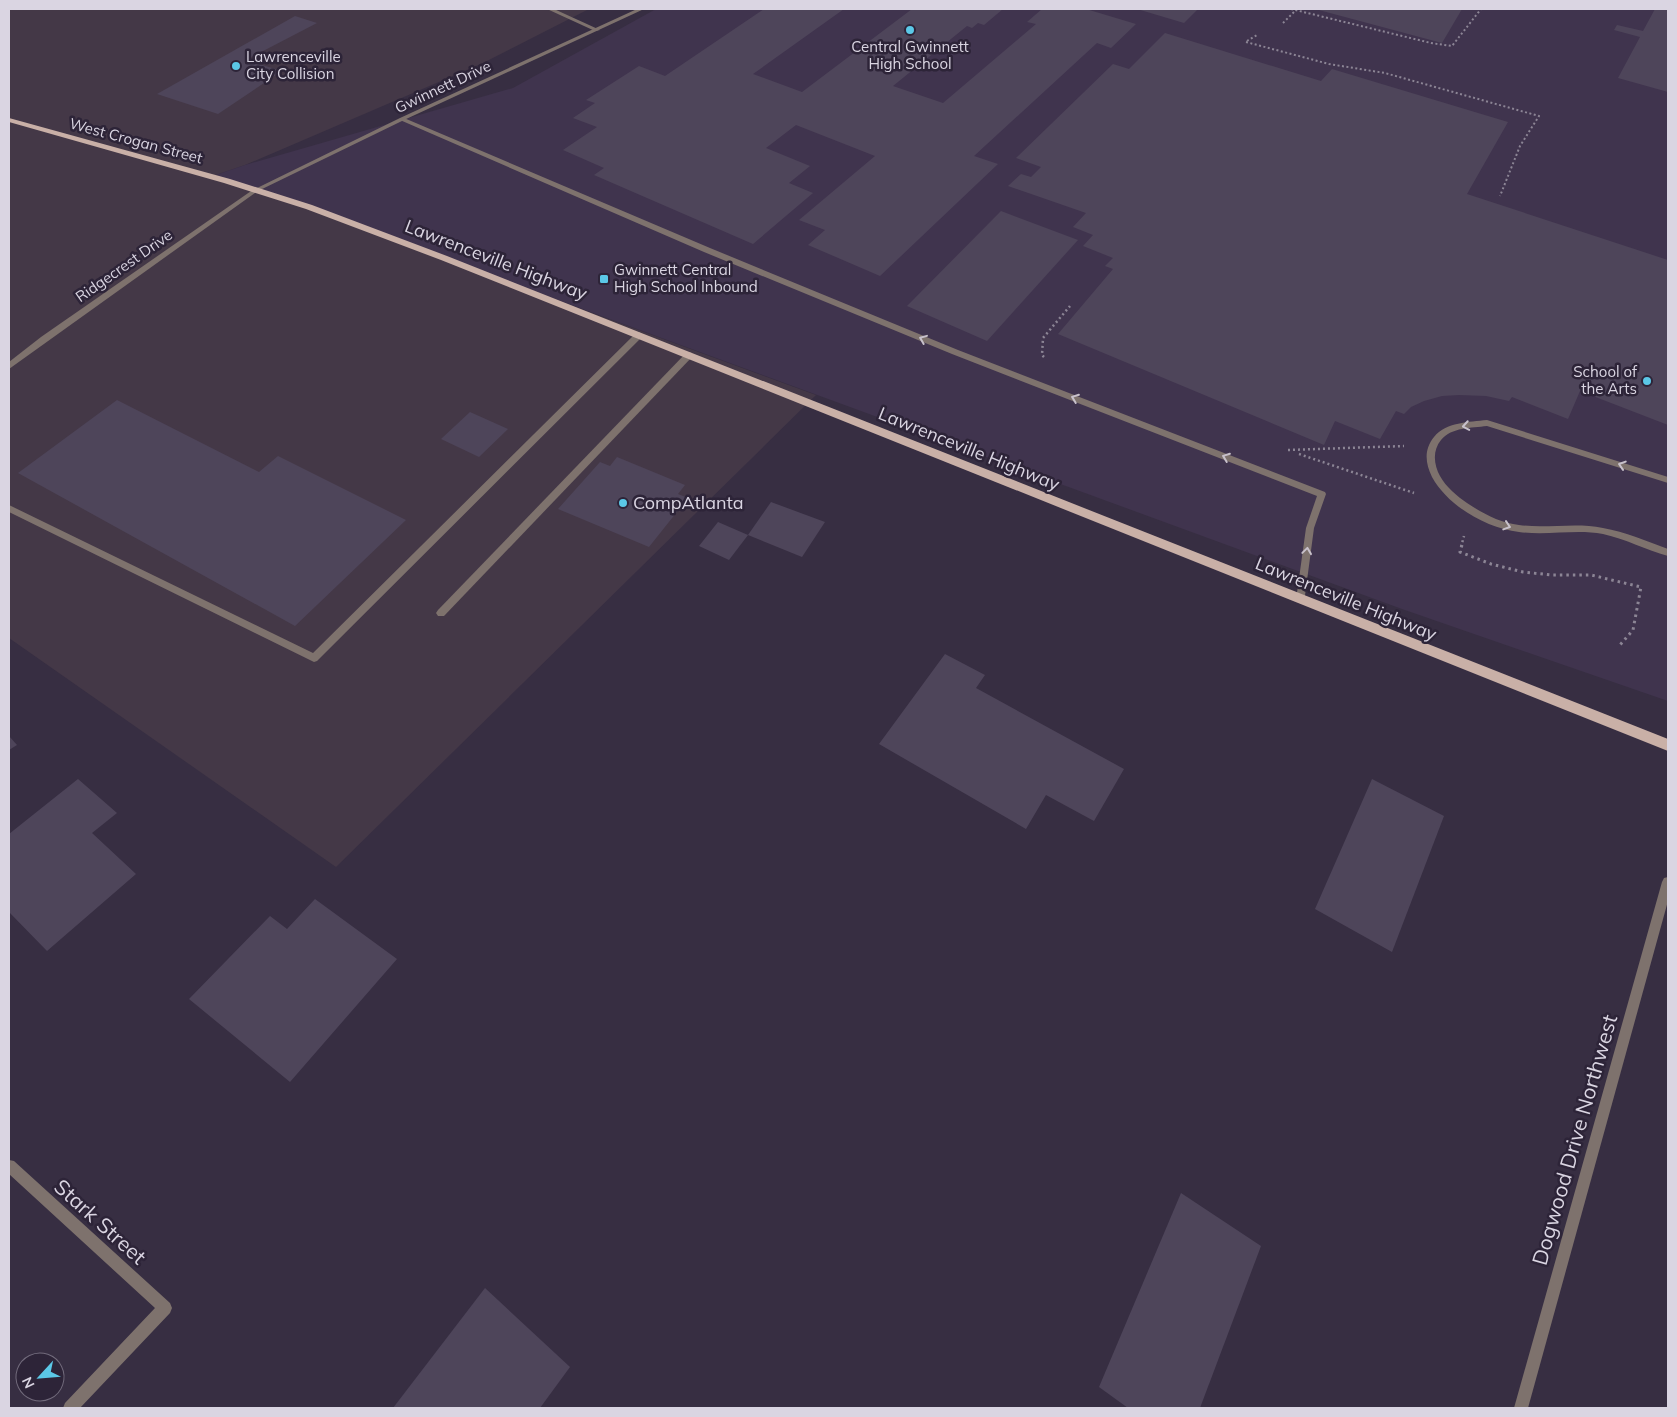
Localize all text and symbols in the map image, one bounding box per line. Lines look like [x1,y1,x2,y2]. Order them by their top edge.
marker: Central Gwinnett High School [904,24,916,36]
place label: Central Gwinnett High School [851,37,969,73]
place label: Lawrenceville City Collision [246,47,341,83]
street label: Gwinnett Drive [392,56,494,117]
marker: Lawrenceville City Collision [230,60,242,72]
street label: West Crogan Street [68,114,205,167]
street label: Lawrenceville Highway [402,214,591,305]
street label: Ridgecrest Drive [72,225,176,306]
place label: Gwinnett Central High School Inbound [614,260,758,296]
marker: Gwinnett Central High School Inbound [598,273,610,285]
one-way arrow [919,334,928,345]
place label: School of the Arts [1573,362,1638,398]
marker: School of the Arts [1641,375,1653,387]
one-way arrow [1071,394,1079,404]
street label: Lawrenceville Highway [875,402,1064,496]
one-way arrow [1462,421,1470,431]
one-way arrow [1222,452,1231,463]
one-way arrow [1618,461,1627,471]
place label: CompAtlanta [633,491,744,514]
marker: CompAtlanta [617,497,629,509]
one-way arrow [1503,520,1511,530]
one-way arrow [1301,547,1312,555]
street label: Lawrenceville Highway [1252,552,1441,646]
street label: Dogwood Drive Northwest [1526,1012,1622,1268]
street label: Stark Street [49,1173,152,1269]
north arrow [15,1352,65,1402]
text: N [18,1374,39,1391]

